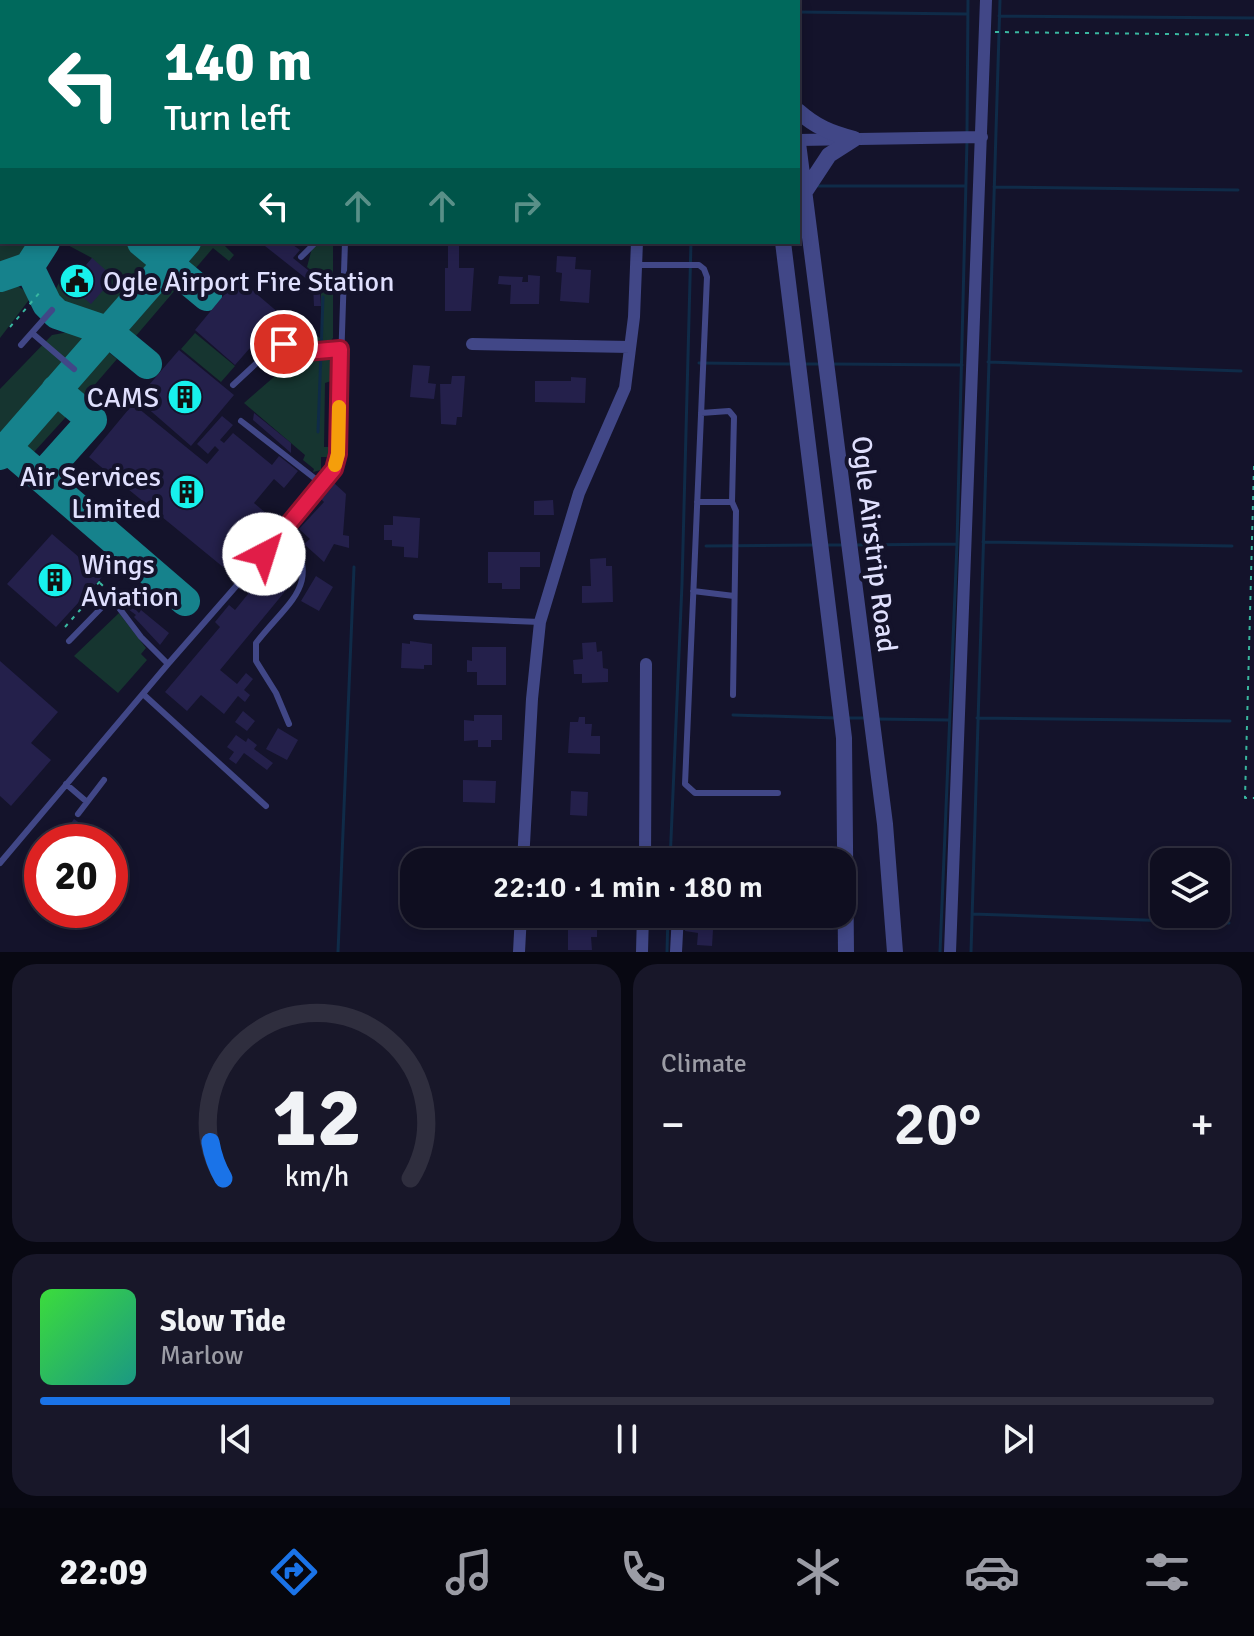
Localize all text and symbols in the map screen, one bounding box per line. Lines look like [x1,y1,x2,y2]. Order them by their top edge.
text: 140 m [164,27,312,96]
icon: left [32,32,136,136]
text: Turn left [164,96,291,141]
icon: left [252,184,296,228]
icon: ahead [336,184,380,228]
icon: ahead [420,184,464,228]
icon: right [504,184,548,228]
public building icon: Ogle Airport Fire Station [58,262,96,300]
place label: Ogle Airport Fire Station [103,265,394,299]
pin [250,310,318,378]
icon: arrive [262,322,306,366]
building icon: CAMS [166,378,204,416]
place label: CAMS [87,381,159,415]
street label: Ogle Airstrip Road [844,434,904,654]
place label: Air Services Limited [20,460,161,526]
building icon: Air Services Limited [168,473,206,511]
position arrow [222,512,306,596]
place label: Wings Aviation [81,548,179,614]
building icon: Wings Aviation [36,561,74,599]
speed limit sign: 20 [24,824,128,928]
map controls [1150,848,1230,928]
button: layers [1150,848,1230,928]
text: 22:10 · 1 min · 180 m [493,869,763,906]
text: Climate [661,1048,747,1080]
text: 12 [272,1067,361,1169]
text: 20° [894,1088,981,1162]
text: − [661,1098,685,1152]
text: + [1190,1098,1214,1152]
text: km/h [284,1159,349,1194]
text: Slow Tide [160,1303,286,1340]
text: Marlow [160,1340,243,1372]
icon: previous [214,1417,258,1461]
icon: pause [605,1417,649,1461]
icon: next [996,1417,1040,1461]
icon: directions [266,1544,322,1600]
icon: music [441,1544,497,1600]
icon: phone [615,1544,671,1600]
icon: climate [790,1544,846,1600]
icon: car [964,1544,1020,1600]
icon: filters [1139,1544,1195,1600]
text: 22:09 [59,1550,148,1595]

